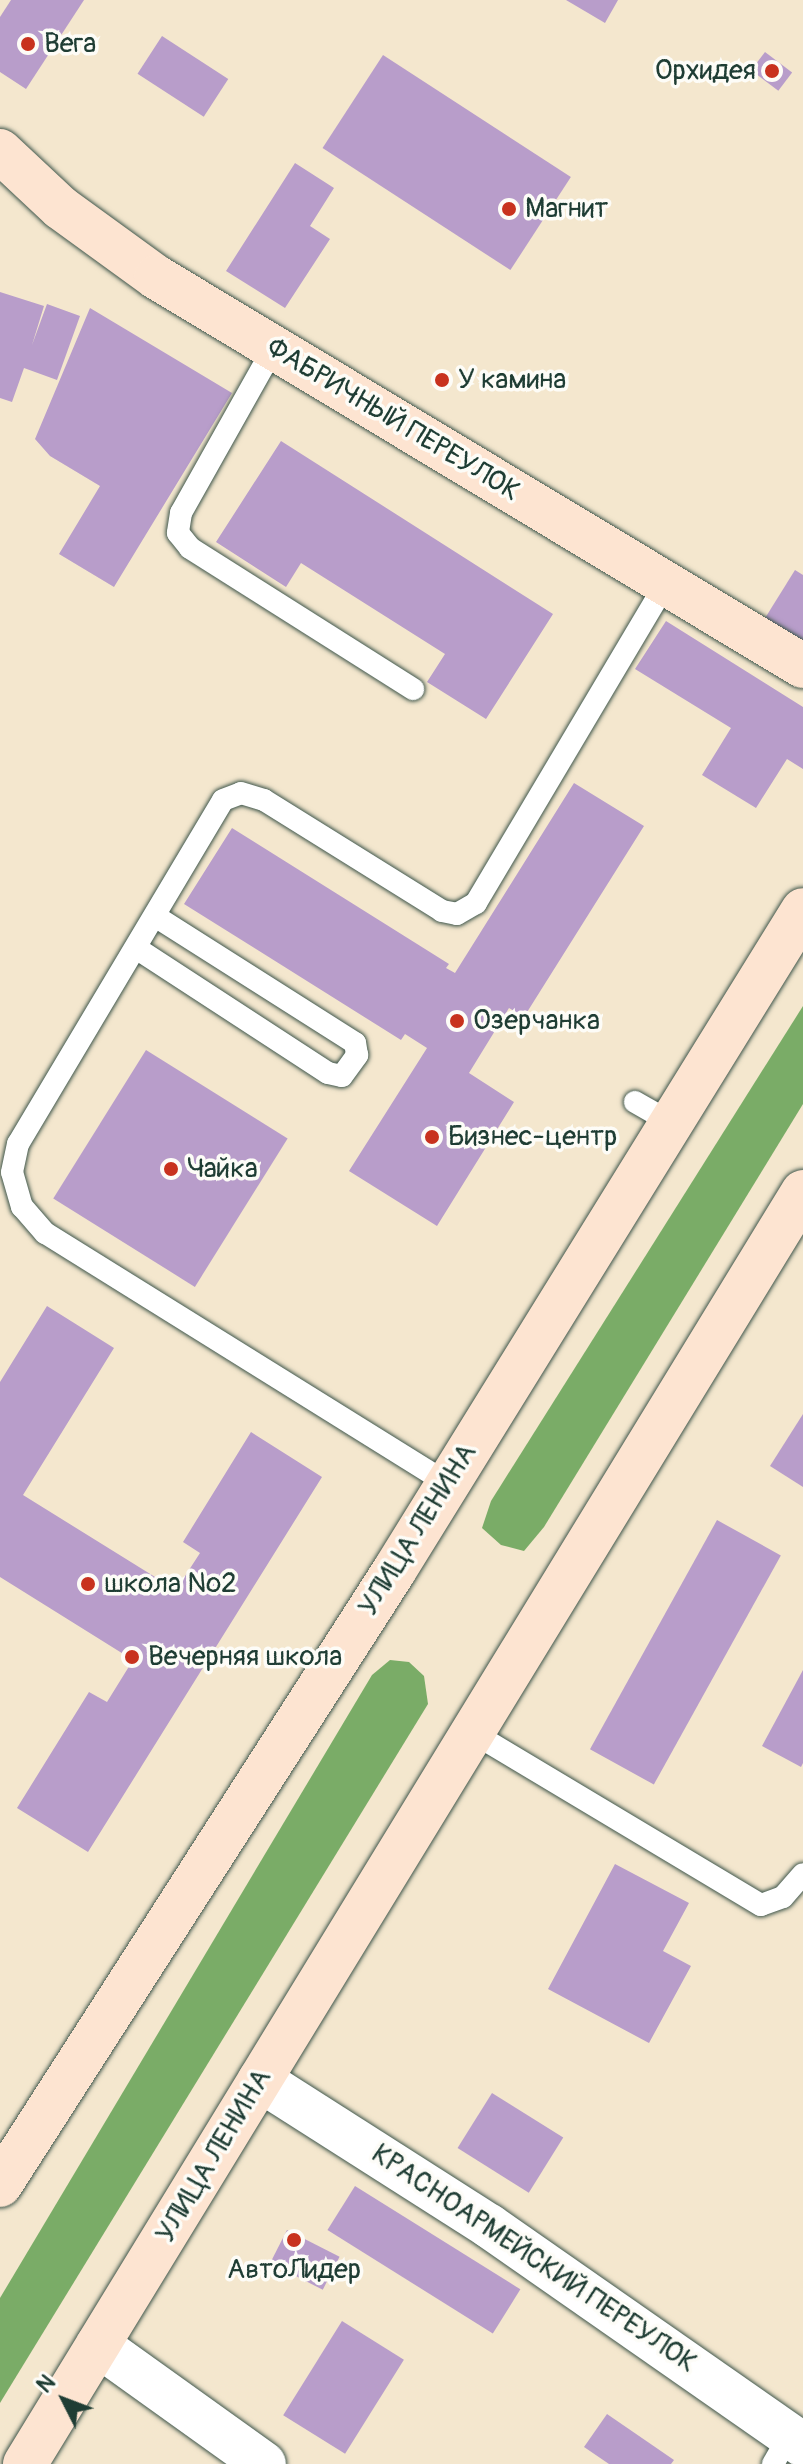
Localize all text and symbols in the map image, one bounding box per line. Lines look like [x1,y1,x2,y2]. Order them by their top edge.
place label: Вега [44,27,96,61]
marker: Вега [19,35,37,53]
place label: Орхидея [655,54,756,88]
marker: Орхидея [763,62,781,80]
place label: Магнит [525,192,608,226]
marker: Магнит [500,200,518,218]
street label: ФАБРИЧНЫЙ ПЕРЕУЛОК [260,331,526,509]
place label: У камина [458,363,566,397]
marker: У камина [433,371,451,389]
place label: Озерчанка [473,1004,600,1038]
marker: Озерчанка [448,1012,466,1030]
place label: Бизнес-центр [448,1120,617,1154]
marker: Бизнес-центр [423,1128,441,1146]
place label: Чайка [187,1152,258,1186]
marker: Чайка [162,1160,180,1178]
street label: УЛИЦА ЛЕНИНА [352,1438,484,1622]
place label: школа №2 [104,1567,237,1601]
marker: школа №2 [79,1575,97,1593]
place label: Вечерняя школа [148,1640,342,1674]
marker: Вечерняя школа [123,1648,141,1666]
street label: УЛИЦА ЛЕНИНА [149,2063,279,2249]
street label: КРАСНОАРМЕЙСКИЙ ПЕРЕУЛОК [365,2137,703,2381]
marker: АвтоЛидер [285,2231,303,2249]
place label: АвтоЛидер [227,2253,361,2287]
north arrow [24,2360,104,2440]
text: N [31,2369,62,2399]

